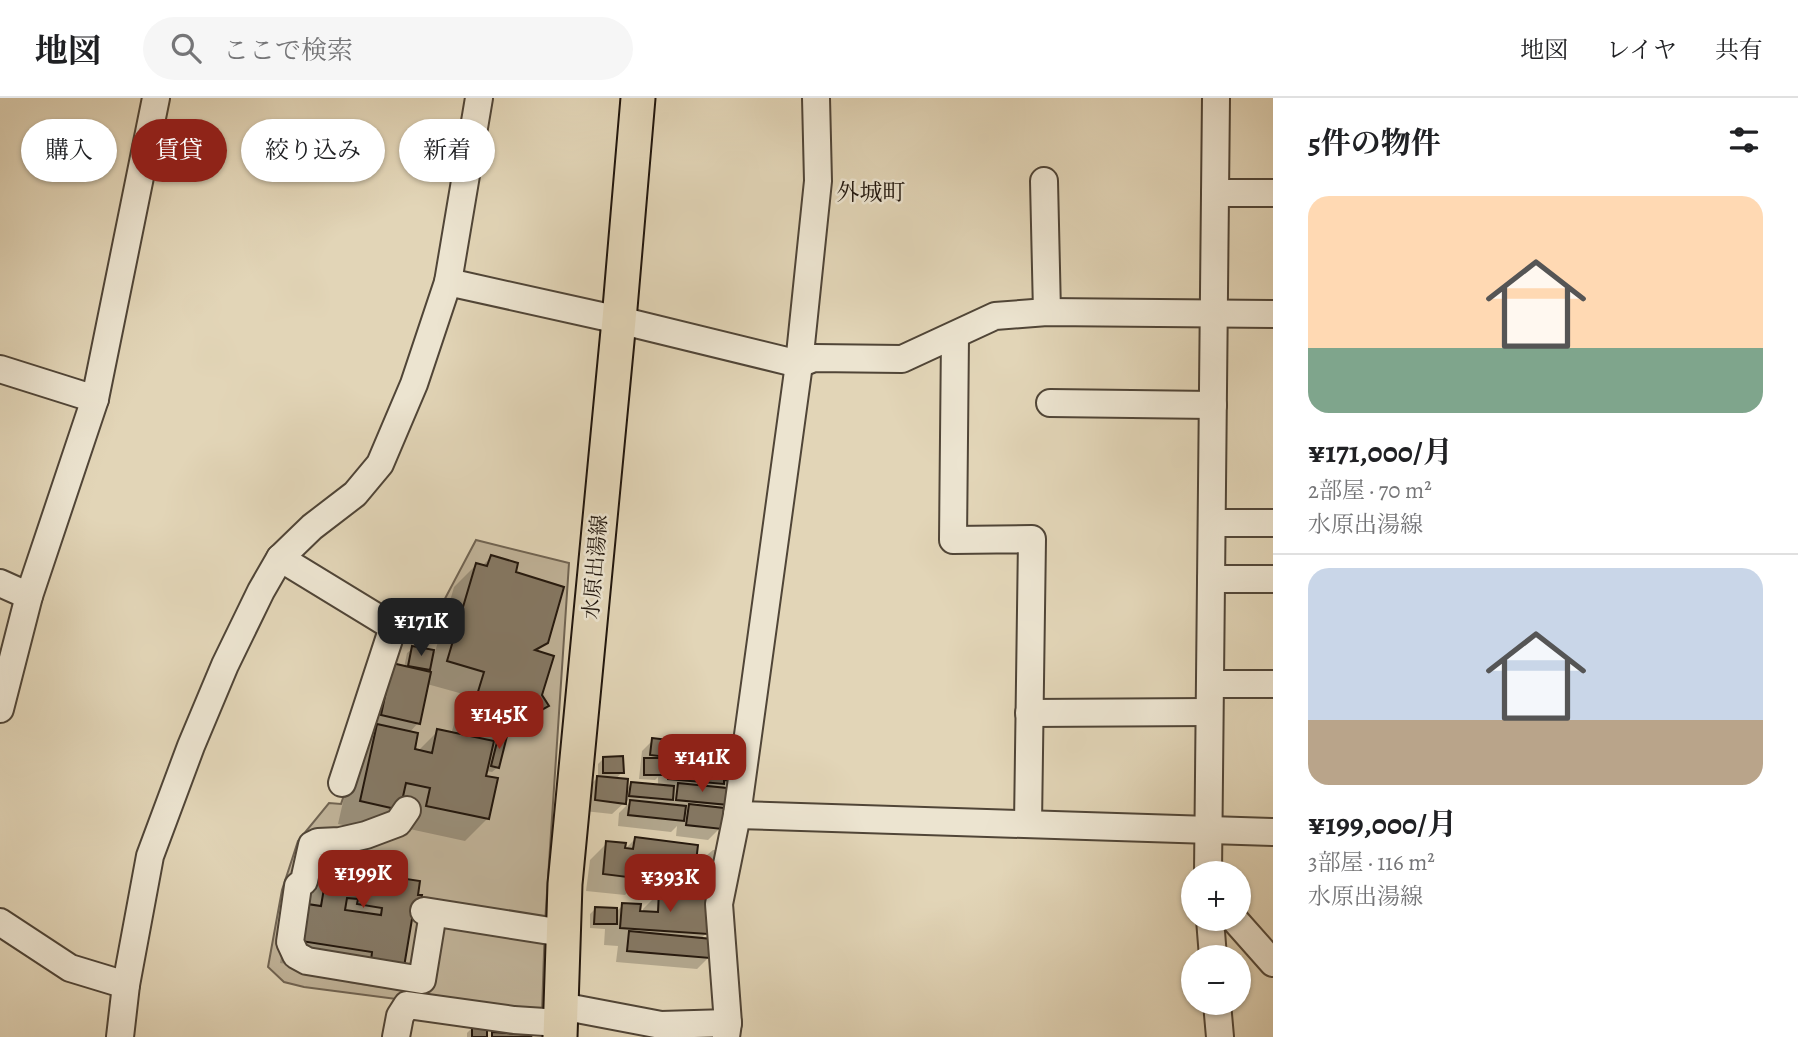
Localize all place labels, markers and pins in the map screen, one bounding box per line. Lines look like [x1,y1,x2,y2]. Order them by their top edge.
pin: ¥171K [372,598,470,658]
pin: ¥145K [450,692,548,751]
pin: ¥141K [653,734,751,794]
pin: ¥199K [314,850,412,910]
pin: ¥393K [621,854,719,914]

